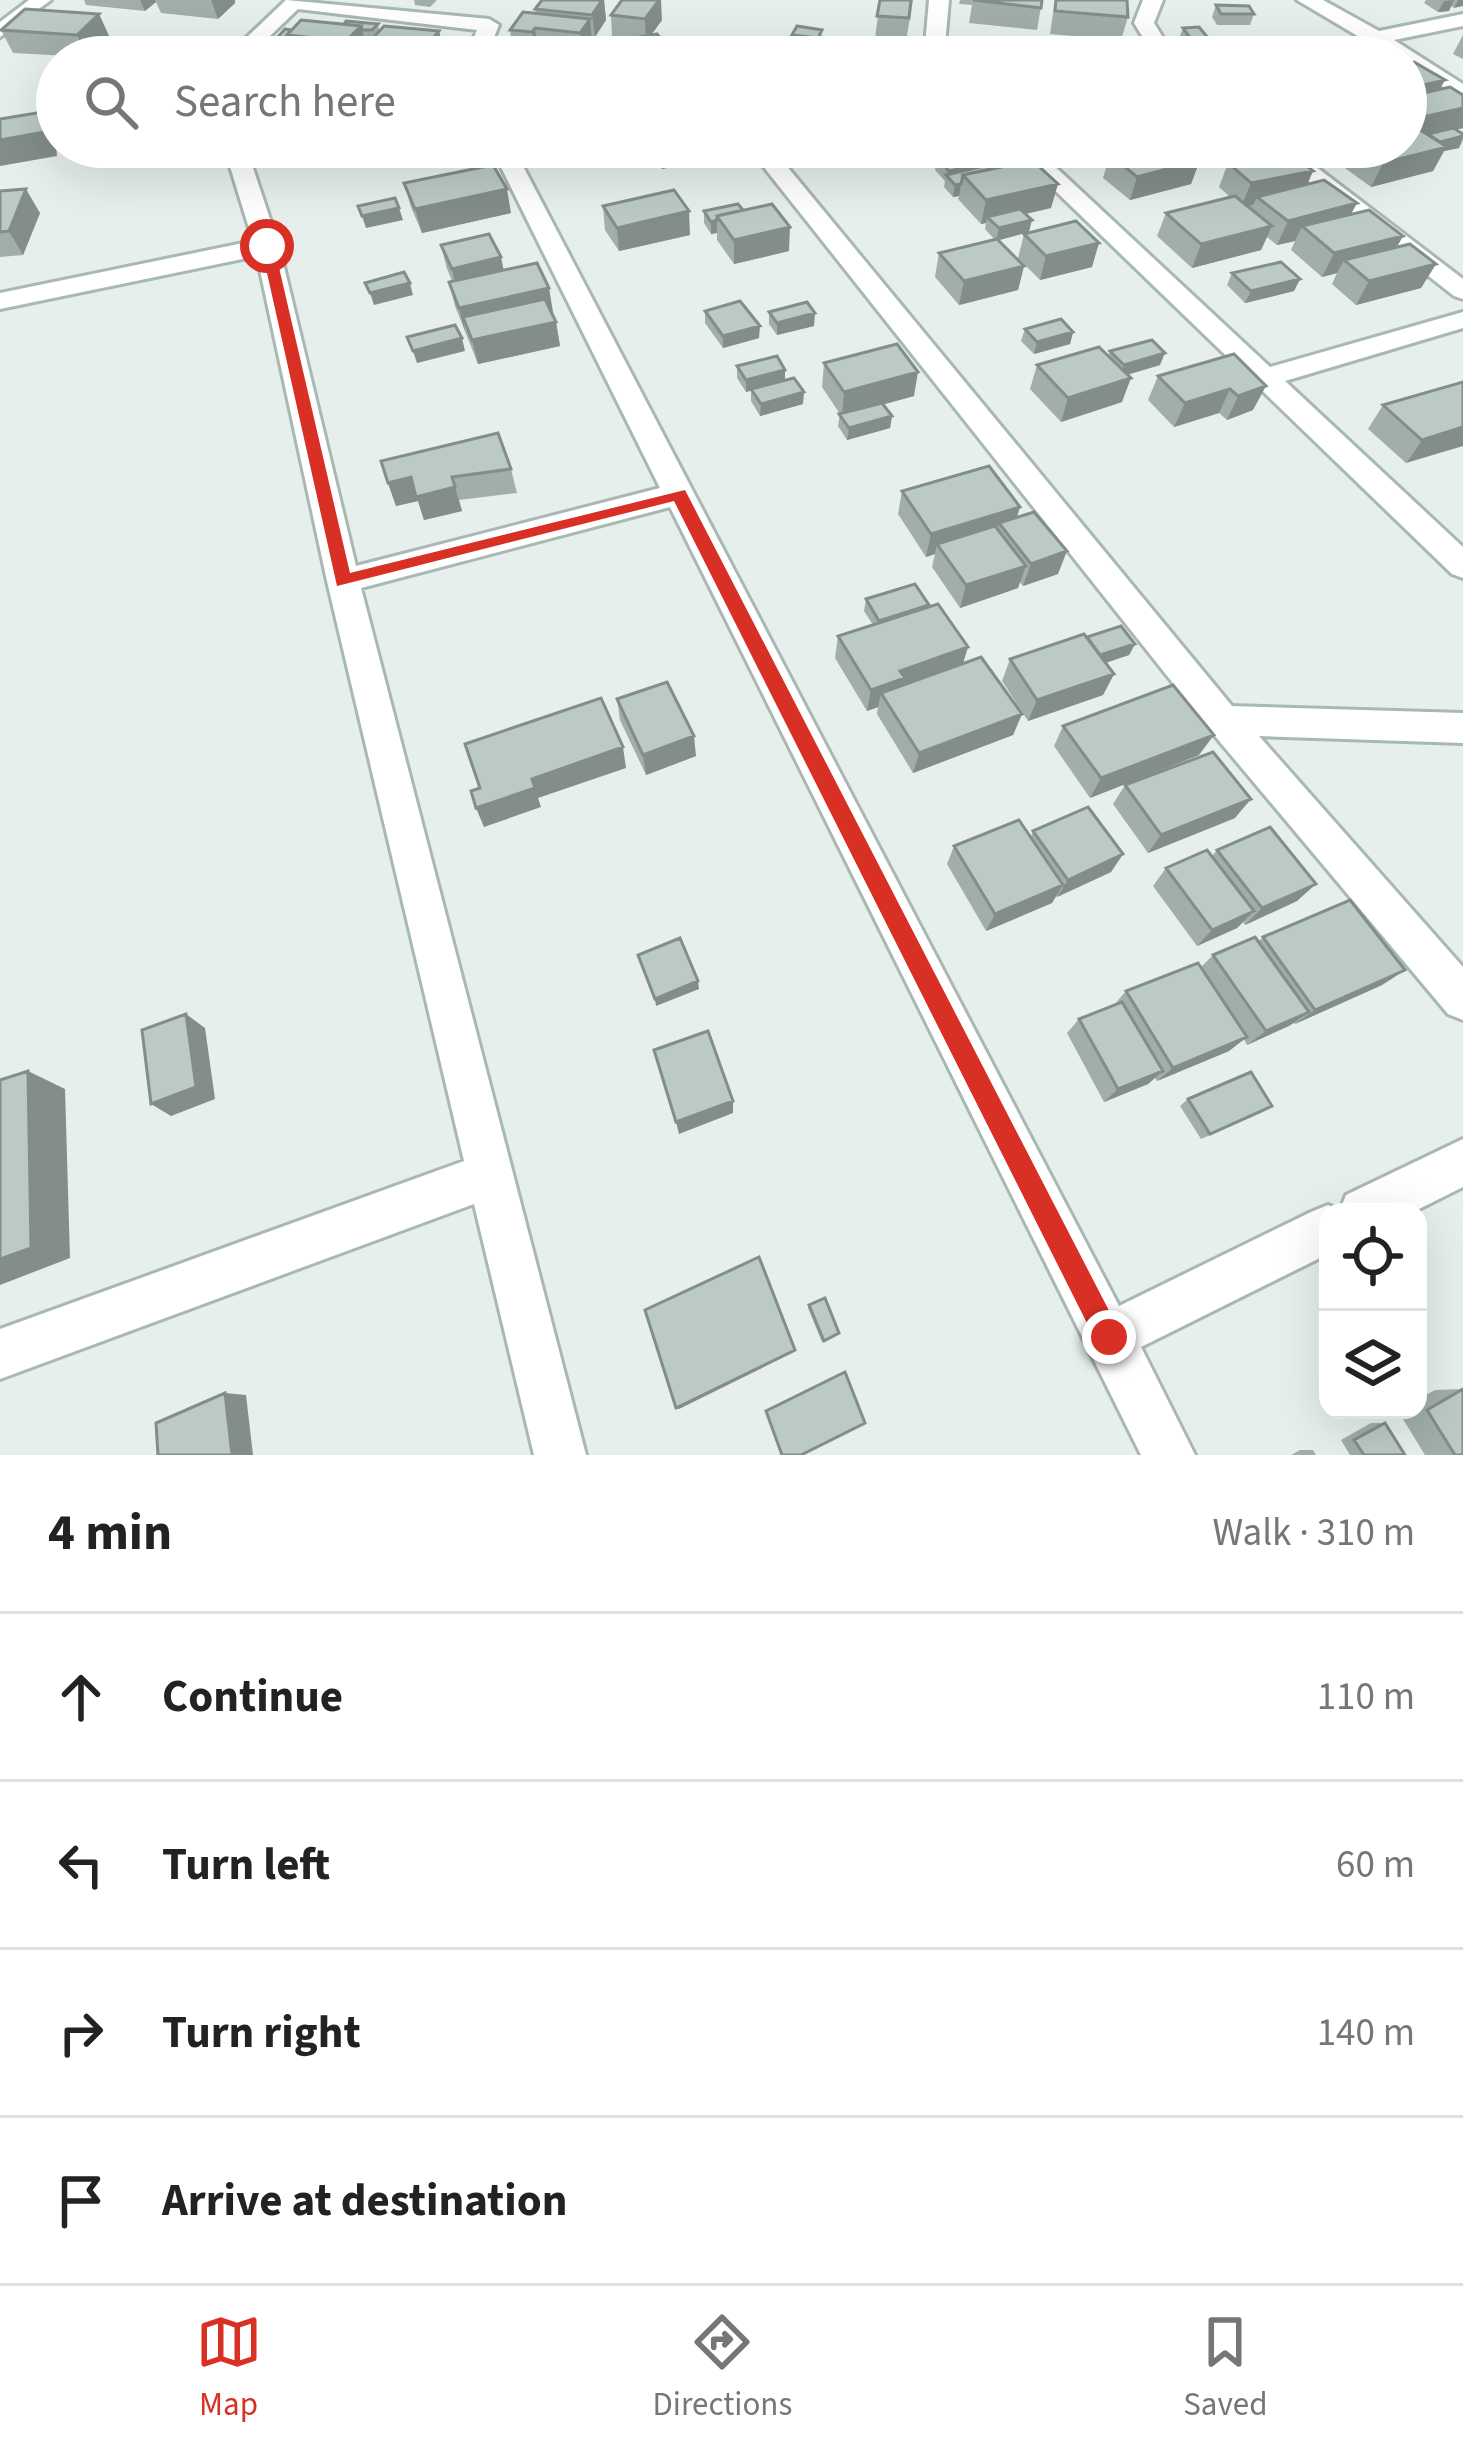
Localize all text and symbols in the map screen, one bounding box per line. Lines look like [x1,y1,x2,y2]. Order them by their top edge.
search box [36,36,1427,168]
icon: search [78,69,144,135]
text: Search here [174,70,396,134]
route start [240,219,294,273]
map controls [1319,1203,1427,1419]
button: locate [1319,1203,1427,1311]
route end [1082,1310,1136,1364]
button: layers [1319,1311,1427,1419]
text: 4 min [48,1497,172,1569]
text: Walk · 310 m [1212,1505,1415,1561]
icon: ahead [48,1664,114,1730]
text: Continue [162,1665,343,1729]
text: 110 m [1317,1669,1415,1725]
icon: left [48,1832,114,1898]
text: Turn left [162,1833,330,1897]
text: 60 m [1336,1837,1415,1893]
icon: right [48,2000,114,2066]
text: Turn right [162,2001,361,2065]
text: 140 m [1317,2005,1415,2061]
icon: arrive [48,2168,114,2234]
text: Arrive at destination [162,2169,567,2233]
tab: Map [196,2309,262,2428]
tab: Directions [653,2309,792,2428]
tab: Saved [1183,2309,1267,2428]

